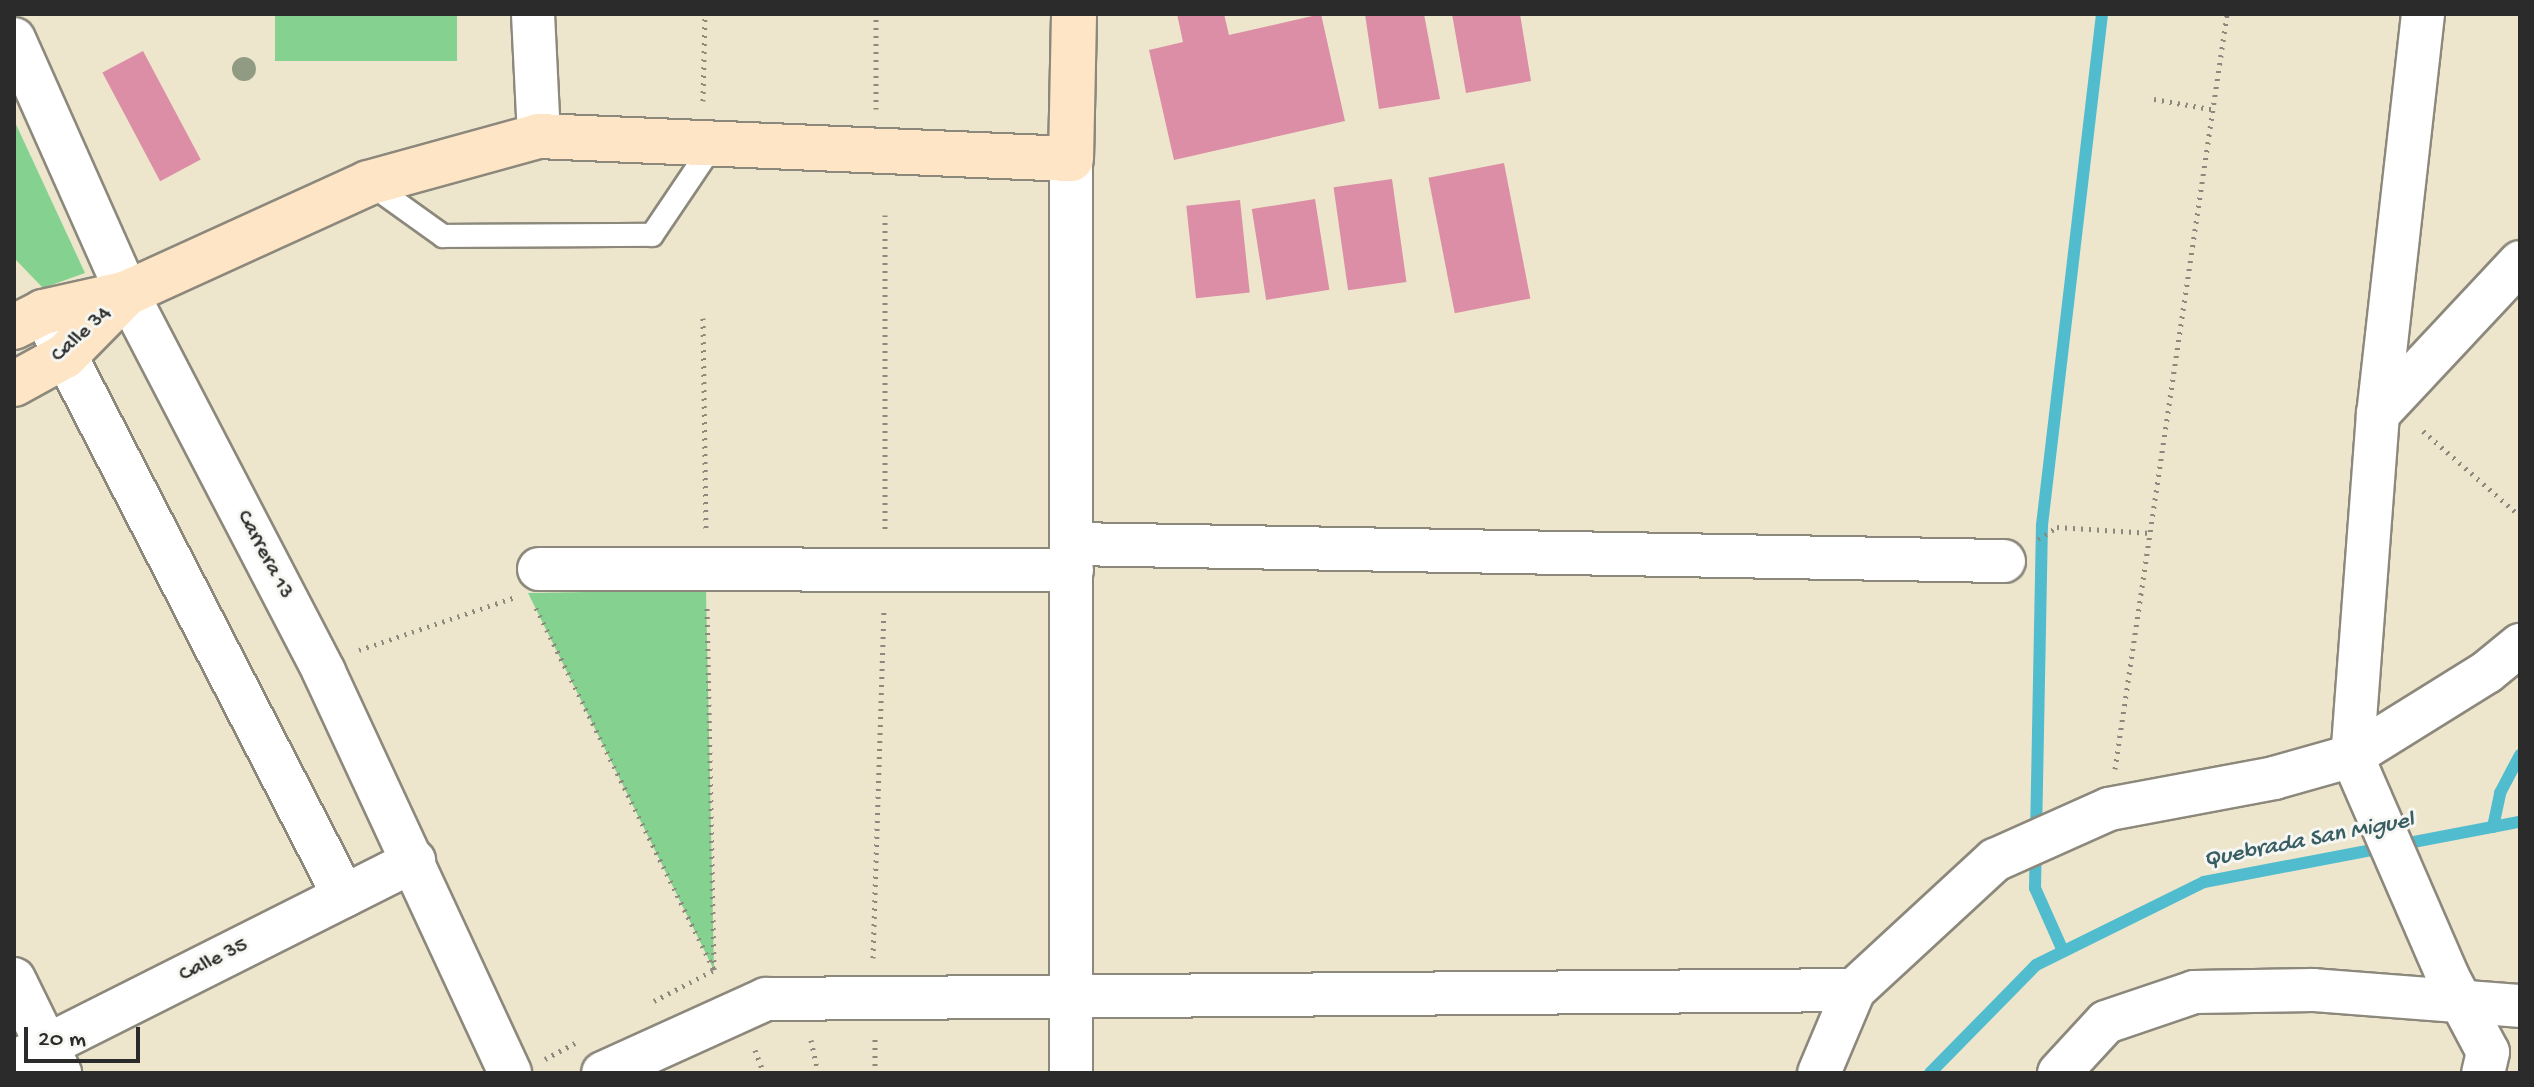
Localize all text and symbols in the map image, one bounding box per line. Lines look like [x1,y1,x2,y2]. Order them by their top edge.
street label: Calle 34 [46,301,118,369]
street label: Carrera 13 [230,506,298,604]
water label: Quebrada San Miguel [2202,807,2416,875]
street label: Calle 35 [175,933,253,989]
scale bar [28,1011,144,1061]
text: 20 m [38,1026,86,1055]

